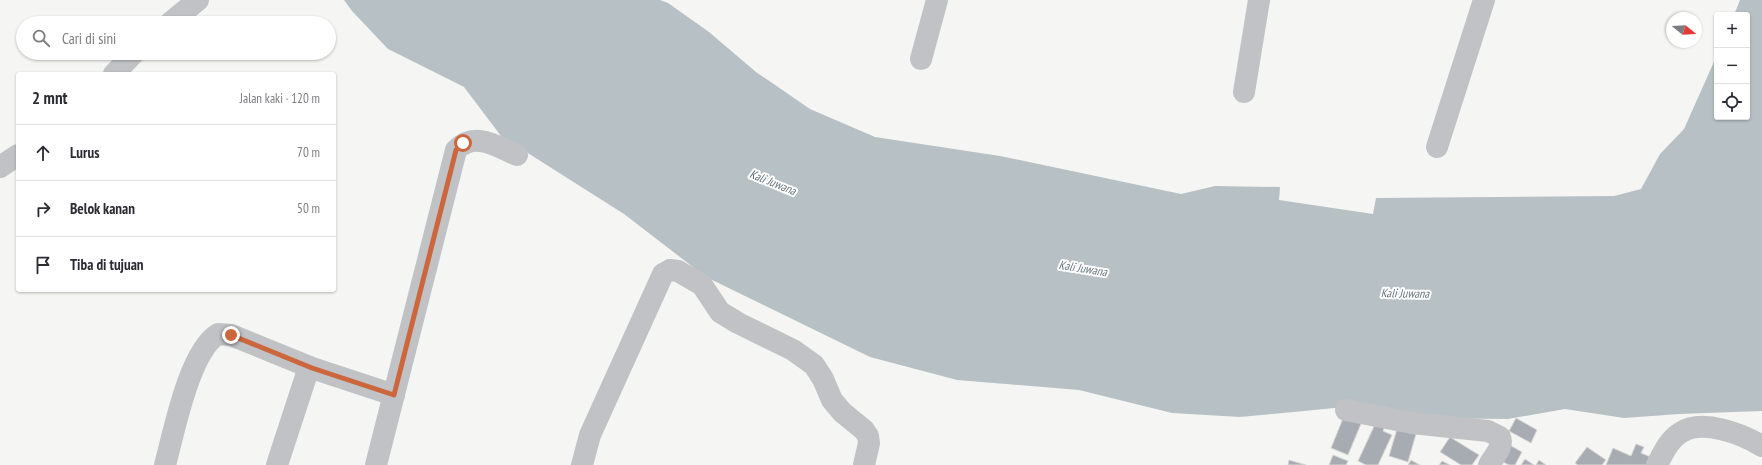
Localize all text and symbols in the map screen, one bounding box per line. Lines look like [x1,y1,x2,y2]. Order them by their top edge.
north arrow [1666,12,1702,48]
map controls [1714,12,1750,120]
button: + [1714,12,1750,48]
search box [16,16,336,60]
icon: search [30,27,52,49]
text: Cari di sini [62,29,116,48]
button: − [1714,48,1750,84]
button: locate [1714,84,1750,120]
text: 2 mnt [32,87,67,109]
text: Jalan kaki · 120 m [240,90,320,107]
route start [454,134,472,152]
icon: ahead [32,142,54,164]
text: Lurus [70,143,99,162]
text: 70 m [297,144,320,161]
water label: Kali Juwana [748,166,799,198]
icon: right [32,198,54,220]
text: Belok kanan [70,199,135,218]
text: 50 m [297,200,320,217]
icon: arrive [32,254,54,276]
text: Tiba di tujuan [70,255,144,274]
water label: Kali Juwana [1058,257,1109,279]
water label: Kali Juwana [1381,285,1431,301]
route end [222,326,240,344]

